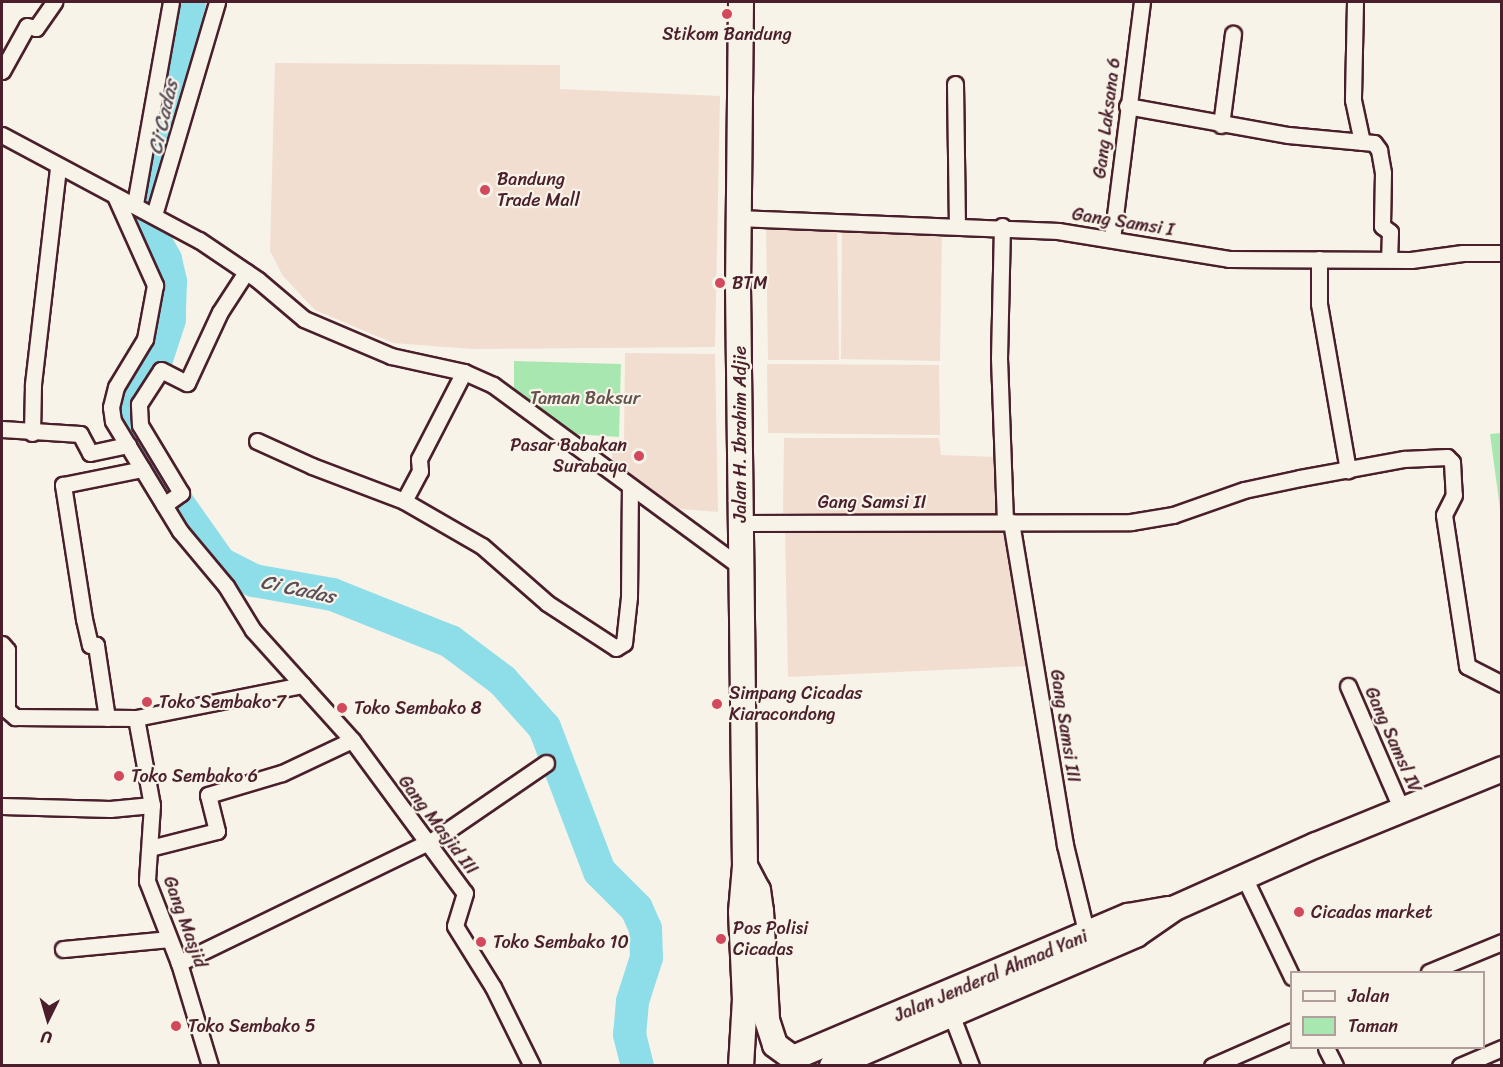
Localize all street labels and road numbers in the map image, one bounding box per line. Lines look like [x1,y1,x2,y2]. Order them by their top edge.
street label: Gang Laksana 6 [1089,56,1125,180]
street label: Gang Samsi I [1070,203,1176,241]
street label: Jalan H. Ibrahim Adjie [729,346,751,522]
street label: Gang Samsi II [818,491,926,513]
street label: Gang Samsi III [1045,668,1085,784]
street label: Gang Samsl IV [1360,684,1426,796]
street label: Gang Masjid III [394,771,482,879]
street label: Gang Masjid [158,873,212,971]
street label: Jalan Jenderal Ahmad Yani [891,925,1091,1027]

